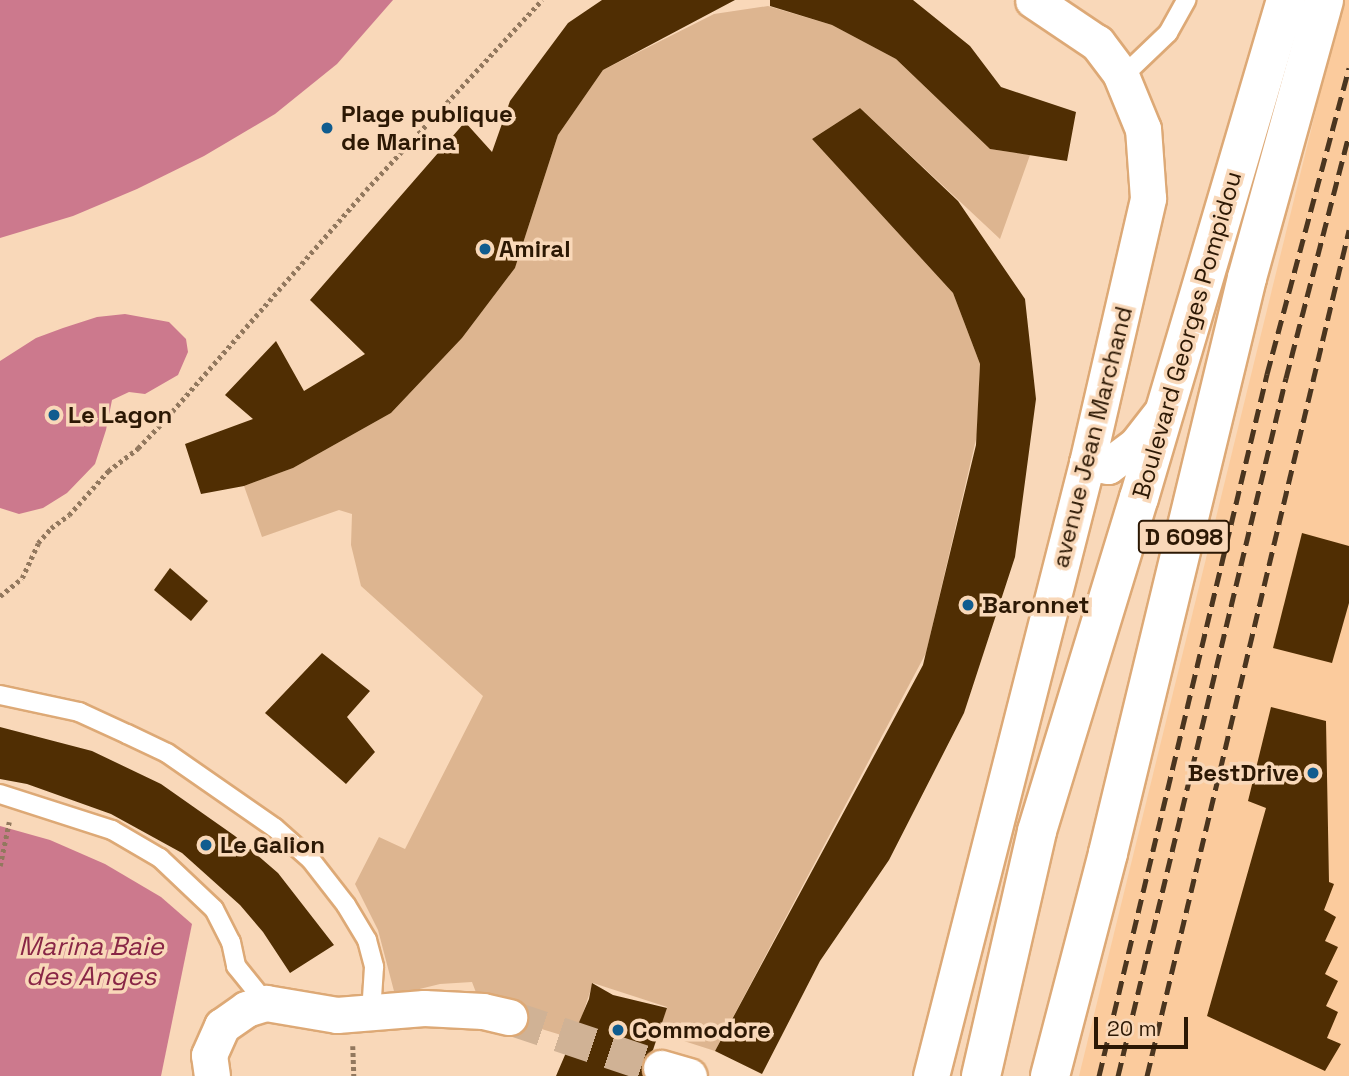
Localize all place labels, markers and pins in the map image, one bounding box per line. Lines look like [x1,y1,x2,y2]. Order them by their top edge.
place label: Plage publique de Marina [341,100,513,156]
marker: Plage publique de Marina [319,120,335,136]
place label: Amiral [499,235,571,263]
marker: Amiral [477,241,493,257]
place label: Le Lagon [68,401,172,429]
marker: Le Lagon [46,407,62,423]
place label: Baronnet [982,591,1090,619]
marker: Baronnet [960,597,976,613]
place label: BestDrive [1187,759,1299,787]
marker: BestDrive [1305,765,1321,781]
place label: Le Galion [220,831,325,859]
marker: Le Galion [198,837,214,853]
place label: Commodore [632,1016,771,1044]
marker: Commodore [610,1022,626,1038]

